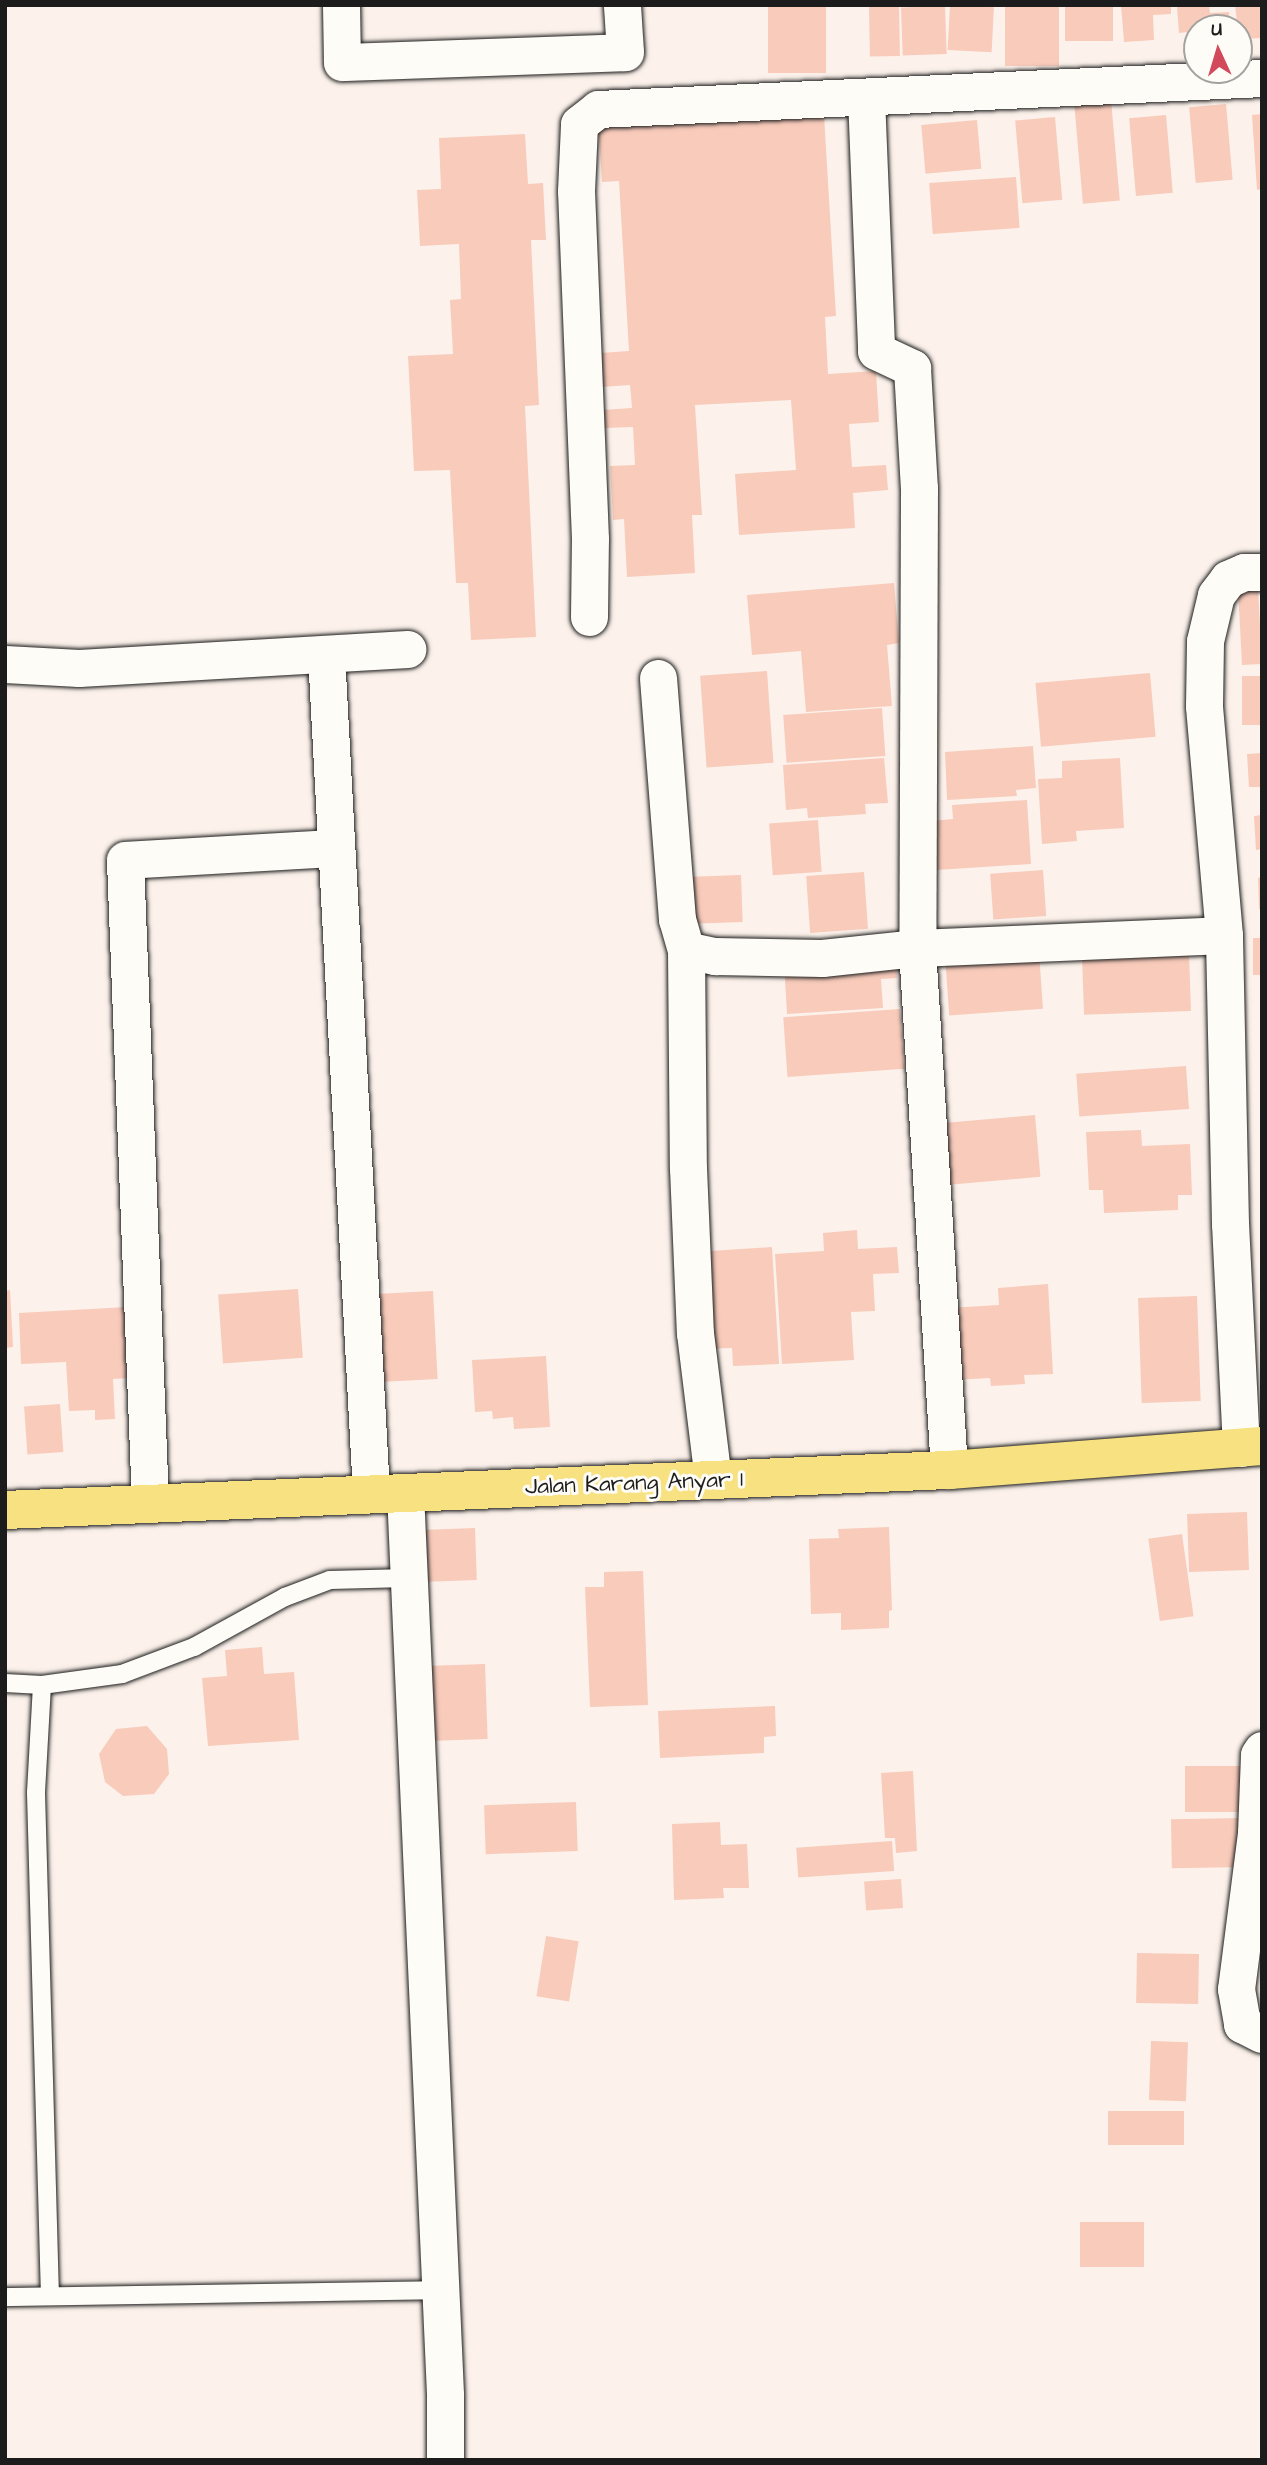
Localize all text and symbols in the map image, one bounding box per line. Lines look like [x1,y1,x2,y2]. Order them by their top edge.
north arrow [1183,14,1253,84]
text: U [1210,16,1223,43]
street label: Jalan Karang Anyar 1 [525,1465,743,1501]

